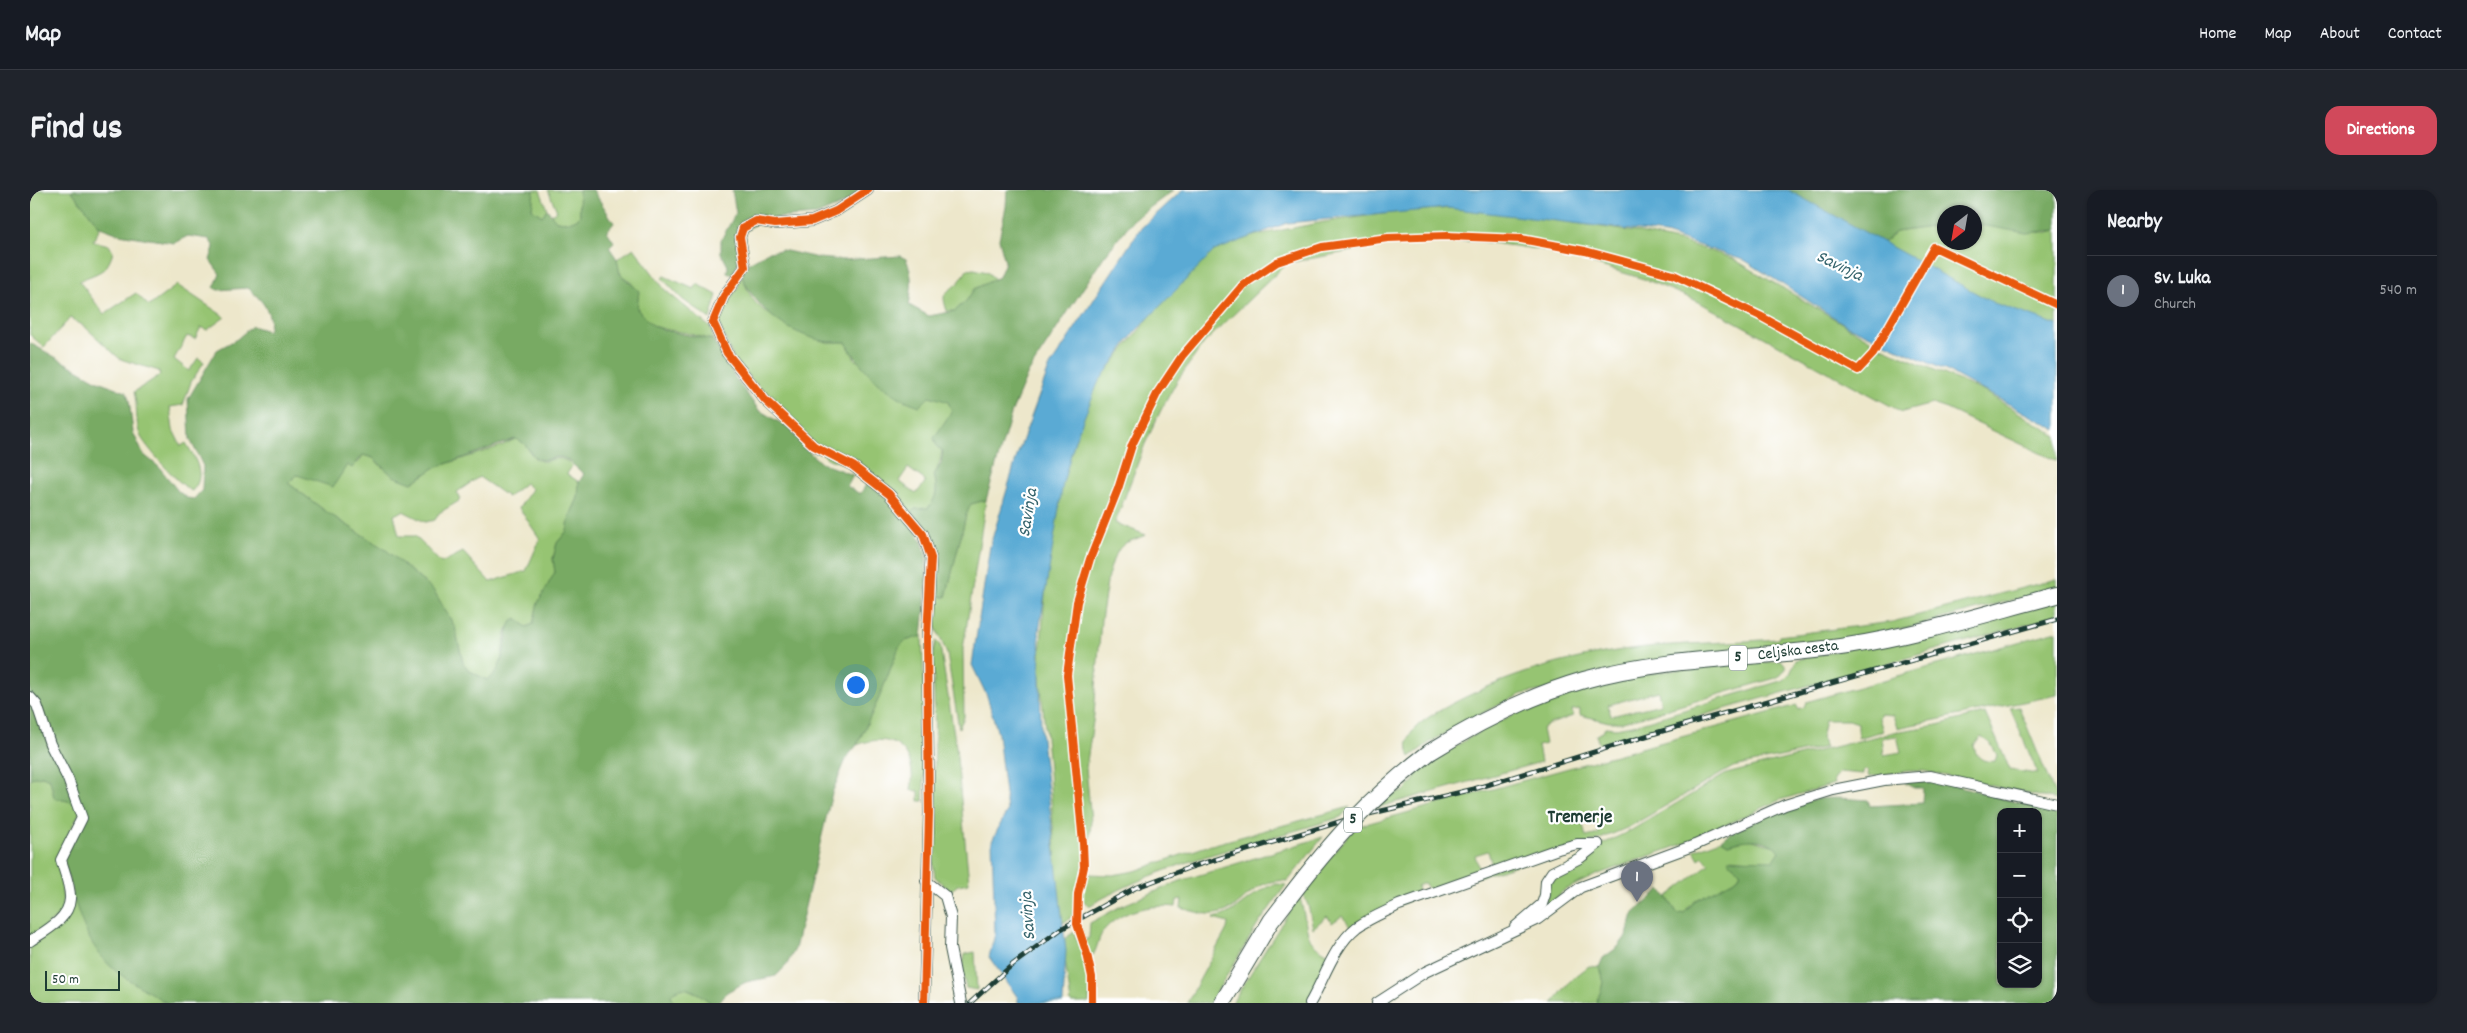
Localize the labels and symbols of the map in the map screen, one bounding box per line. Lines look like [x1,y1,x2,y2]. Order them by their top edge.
north arrow [1937,205,1982,250]
water label: Savinja [1812,245,1868,290]
water label: Savinja [1013,485,1045,539]
street label: Celjska cesta [1756,635,1840,667]
road number: 5 [1729,646,1747,670]
your location [843,672,869,698]
district label: Tremerje [1548,805,1612,832]
road number: 5 [1344,808,1362,832]
pin: 1 [1621,861,1653,902]
water label: Savinja [1015,889,1043,941]
scale bar [45,968,120,991]

